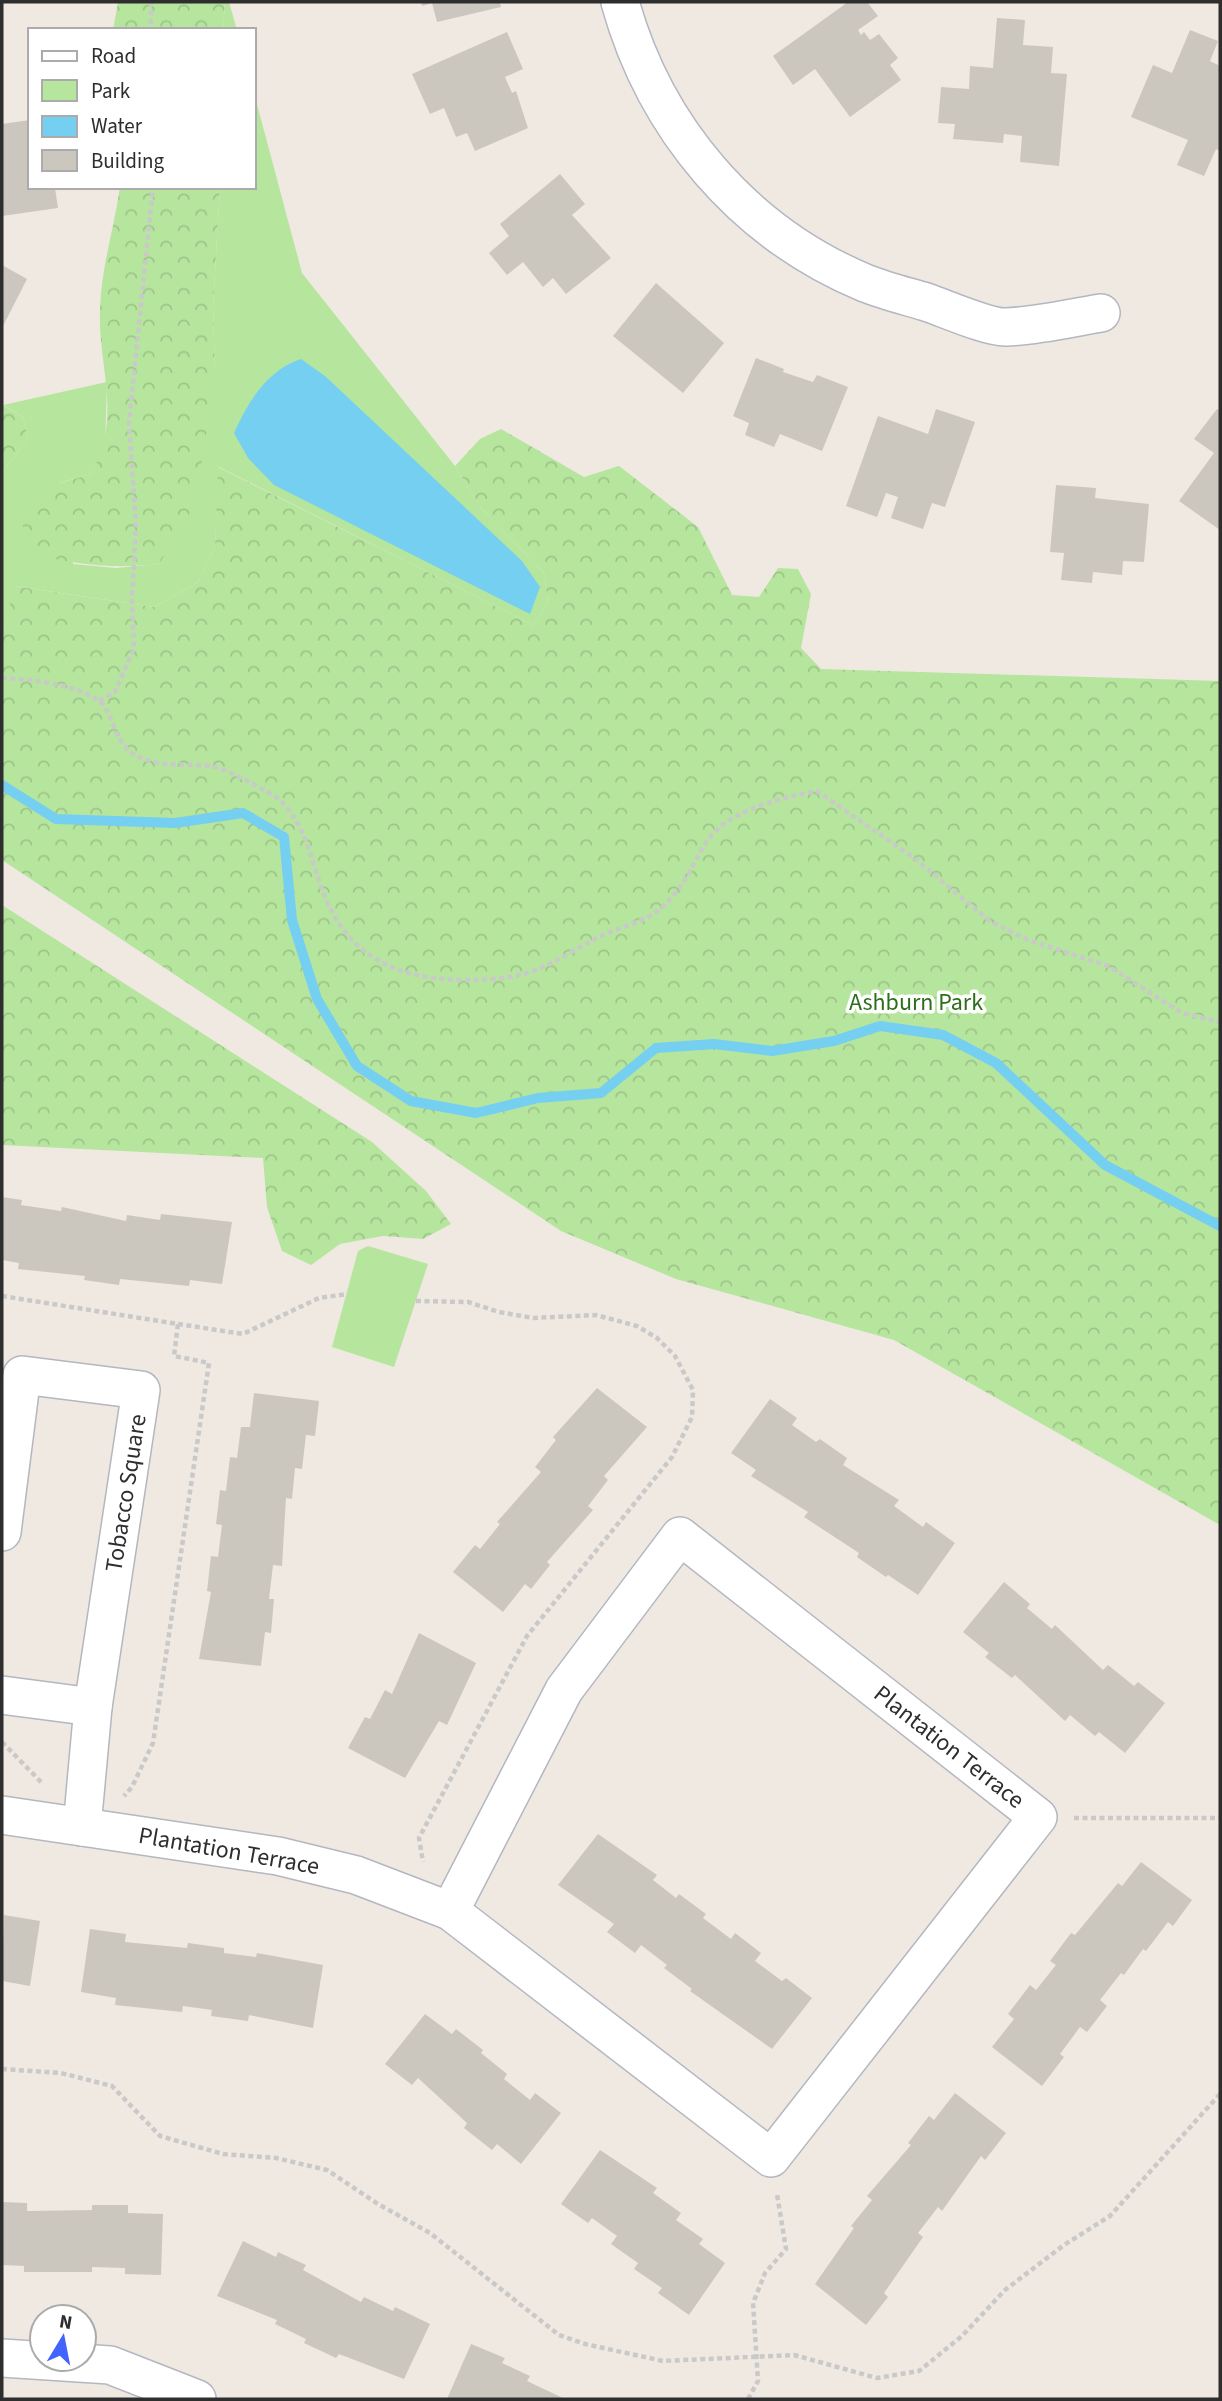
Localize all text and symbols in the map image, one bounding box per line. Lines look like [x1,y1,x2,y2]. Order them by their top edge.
legend [28,28,256,189]
text: Road [91,41,136,71]
text: Park [91,76,131,106]
text: Water [91,111,143,141]
text: Building [91,146,165,176]
park label: Ashburn Park [849,985,983,1020]
street label: Tobacco Square [96,1412,156,1574]
street label: Plantation Terrace [866,1677,1032,1817]
street label: Plantation Terrace [136,1818,322,1884]
north arrow [28,2303,98,2373]
text: N [57,2308,74,2337]

